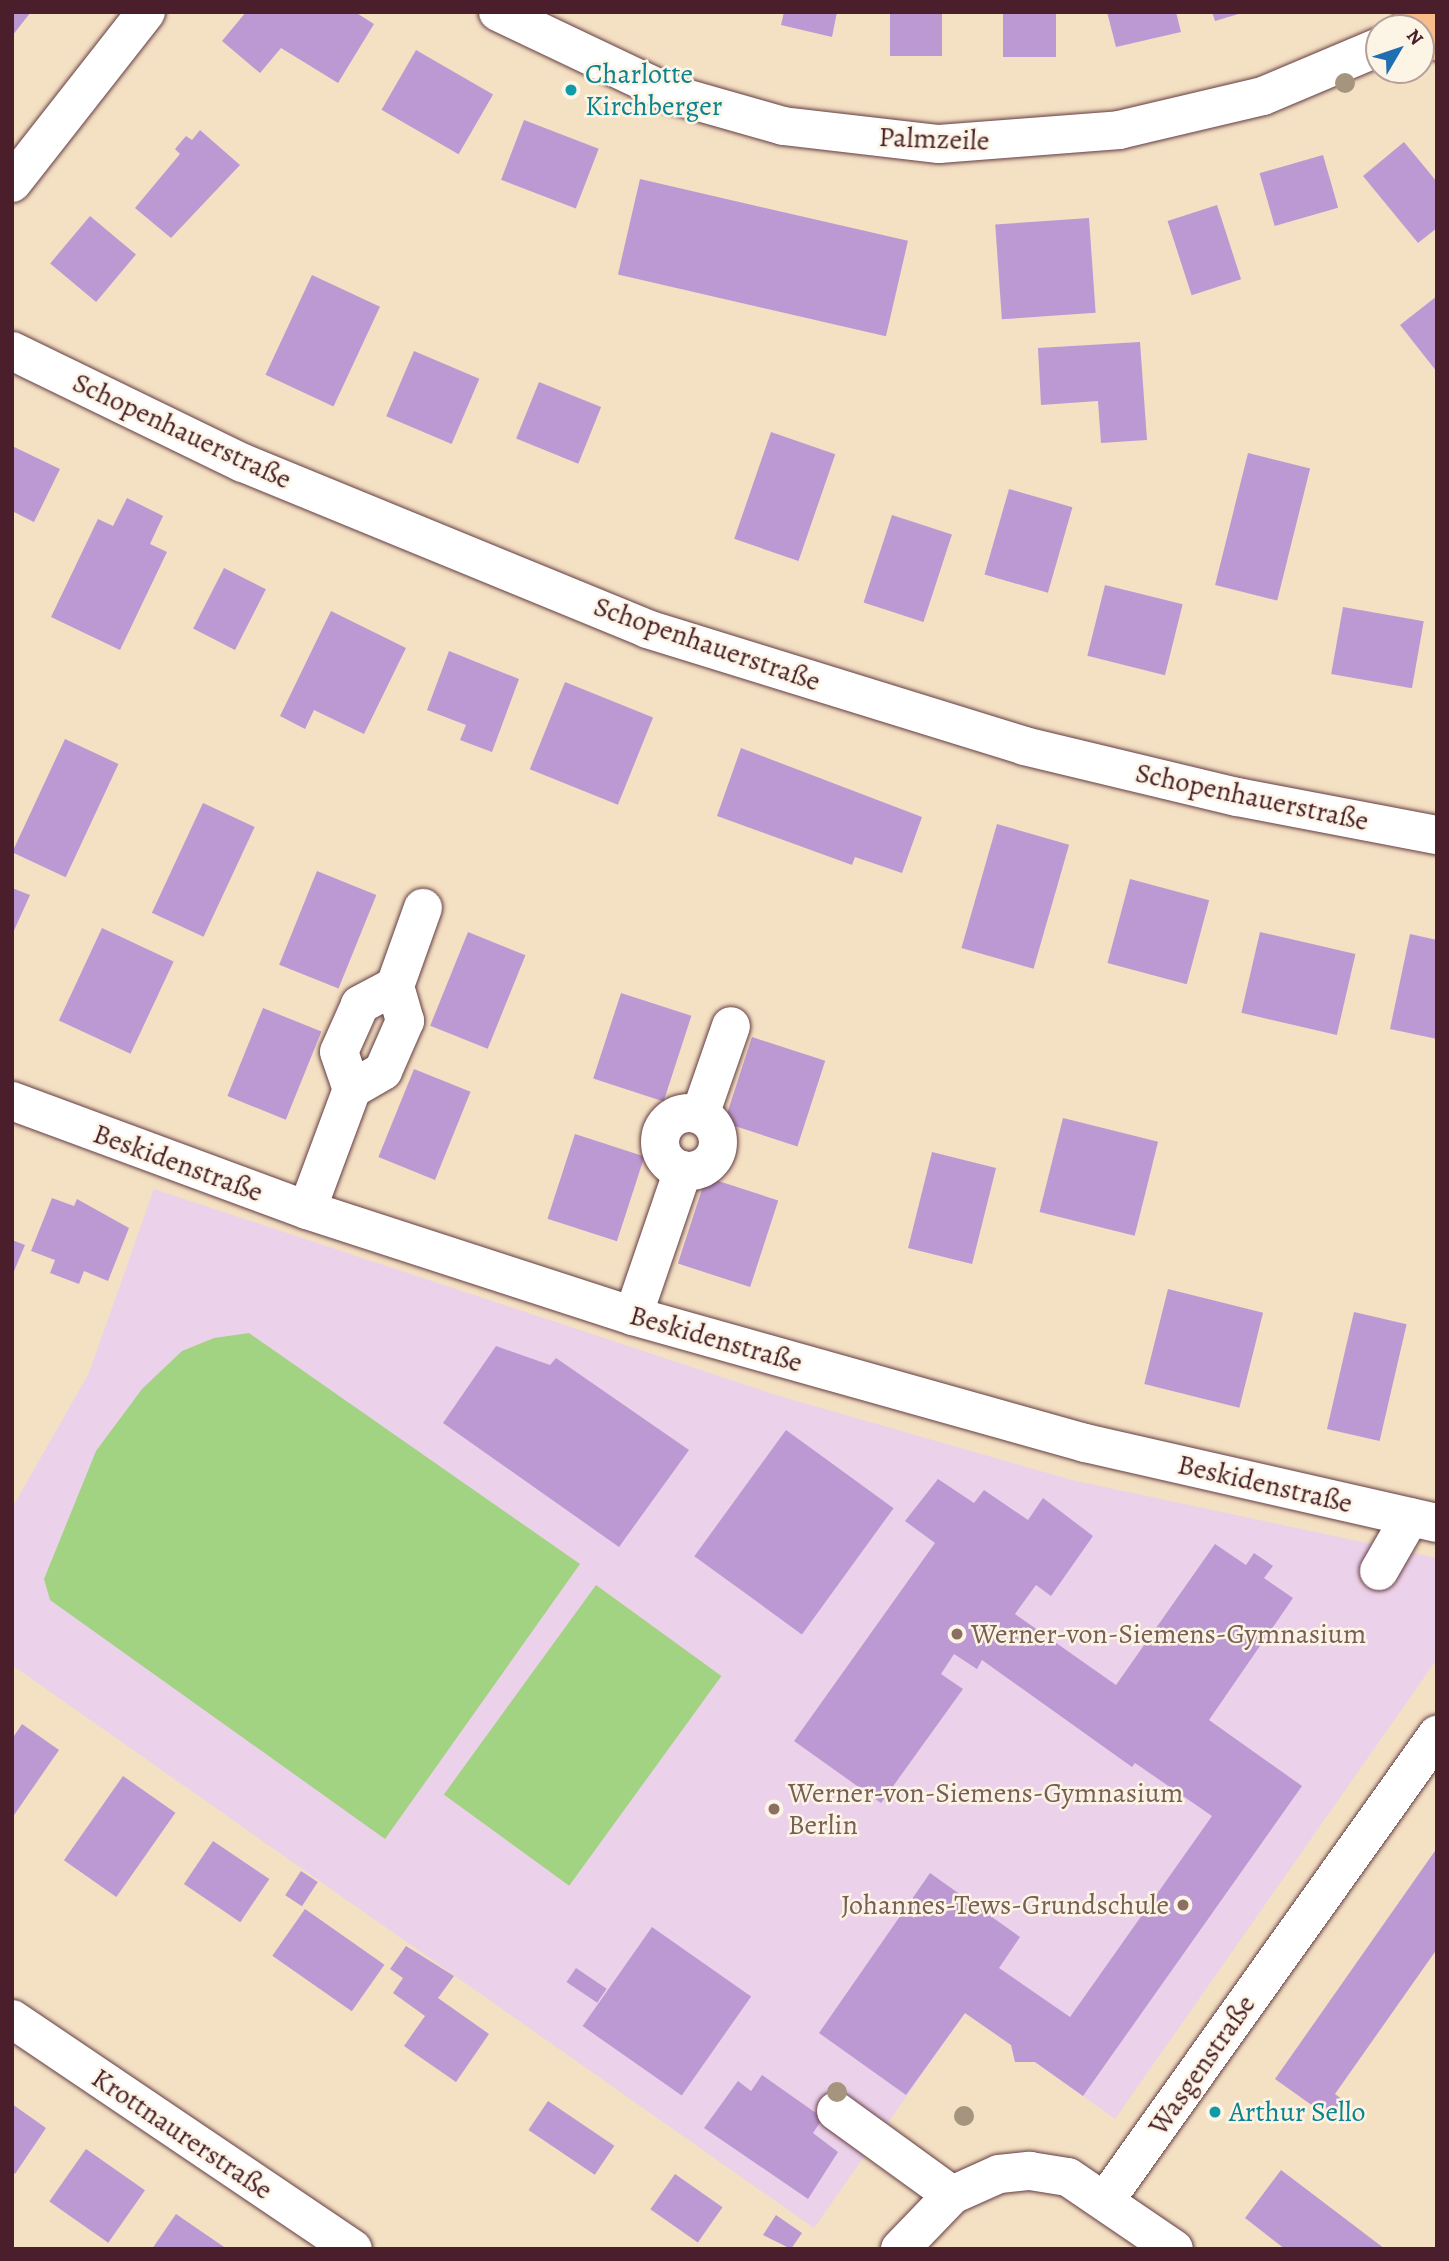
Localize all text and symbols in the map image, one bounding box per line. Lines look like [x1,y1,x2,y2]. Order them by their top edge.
north arrow [1365,14,1435,84]
text: N [1400,23,1429,51]
place label: Charlotte Kirchberger [585,57,723,123]
marker: Charlotte Kirchberger [563,82,579,98]
street label: Palmzeile [878,120,990,158]
street label: Schopenhauerstraße [67,366,297,496]
street label: Schopenhauerstraße [589,590,825,698]
street label: Schopenhauerstraße [1132,756,1372,838]
street label: Beskidenstraße [89,1117,267,1209]
street label: Beskidenstraße [626,1298,806,1380]
street label: Beskidenstraße [1174,1448,1356,1520]
place label: Werner-von-Siemens-Gymnasium [971,1617,1366,1651]
marker: Werner-von-Siemens-Gymnasium [949,1626,965,1642]
place label: Werner-von-Siemens-Gymnasium Berlin [788,1776,1183,1842]
marker: Werner-von-Siemens-Gymnasium Berlin [766,1801,782,1817]
place label: Johannes-Tews-Grundschule [841,1888,1169,1922]
marker: Johannes-Tews-Grundschule [1175,1897,1191,1913]
street label: Wasgenstraße [1141,1989,1263,2141]
street label: Krottnaurerstraße [85,2061,279,2207]
place label: Arthur Sello [1229,2095,1366,2129]
marker: Arthur Sello [1207,2104,1223,2120]

